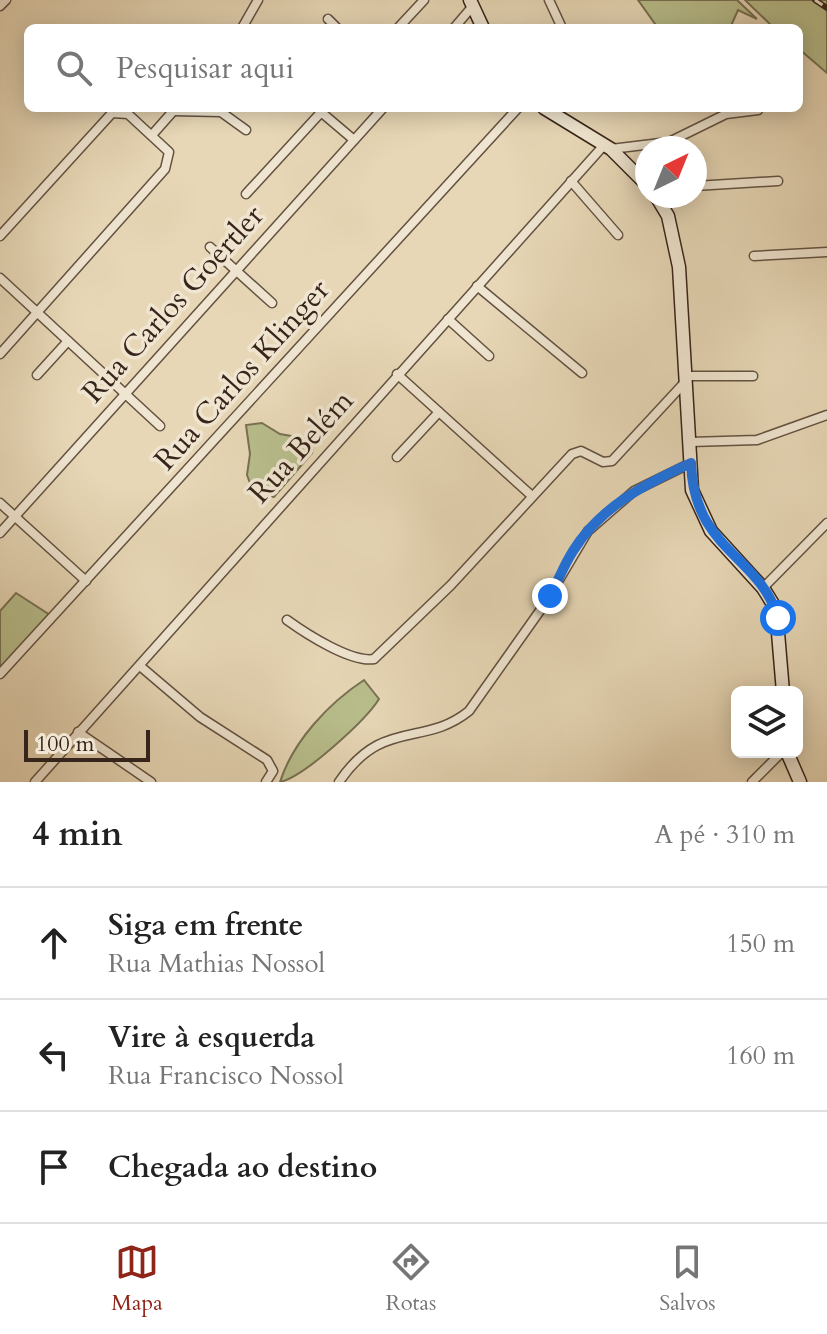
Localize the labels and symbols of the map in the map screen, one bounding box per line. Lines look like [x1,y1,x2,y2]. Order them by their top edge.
north arrow [635,136,707,208]
street label: Rua Carlos Goertler [73,196,273,412]
street label: Rua Carlos Klinger [145,271,339,479]
street label: Rua Belém [239,381,363,512]
route end [532,578,568,614]
route start [760,600,796,636]
scale bar [24,726,150,762]

